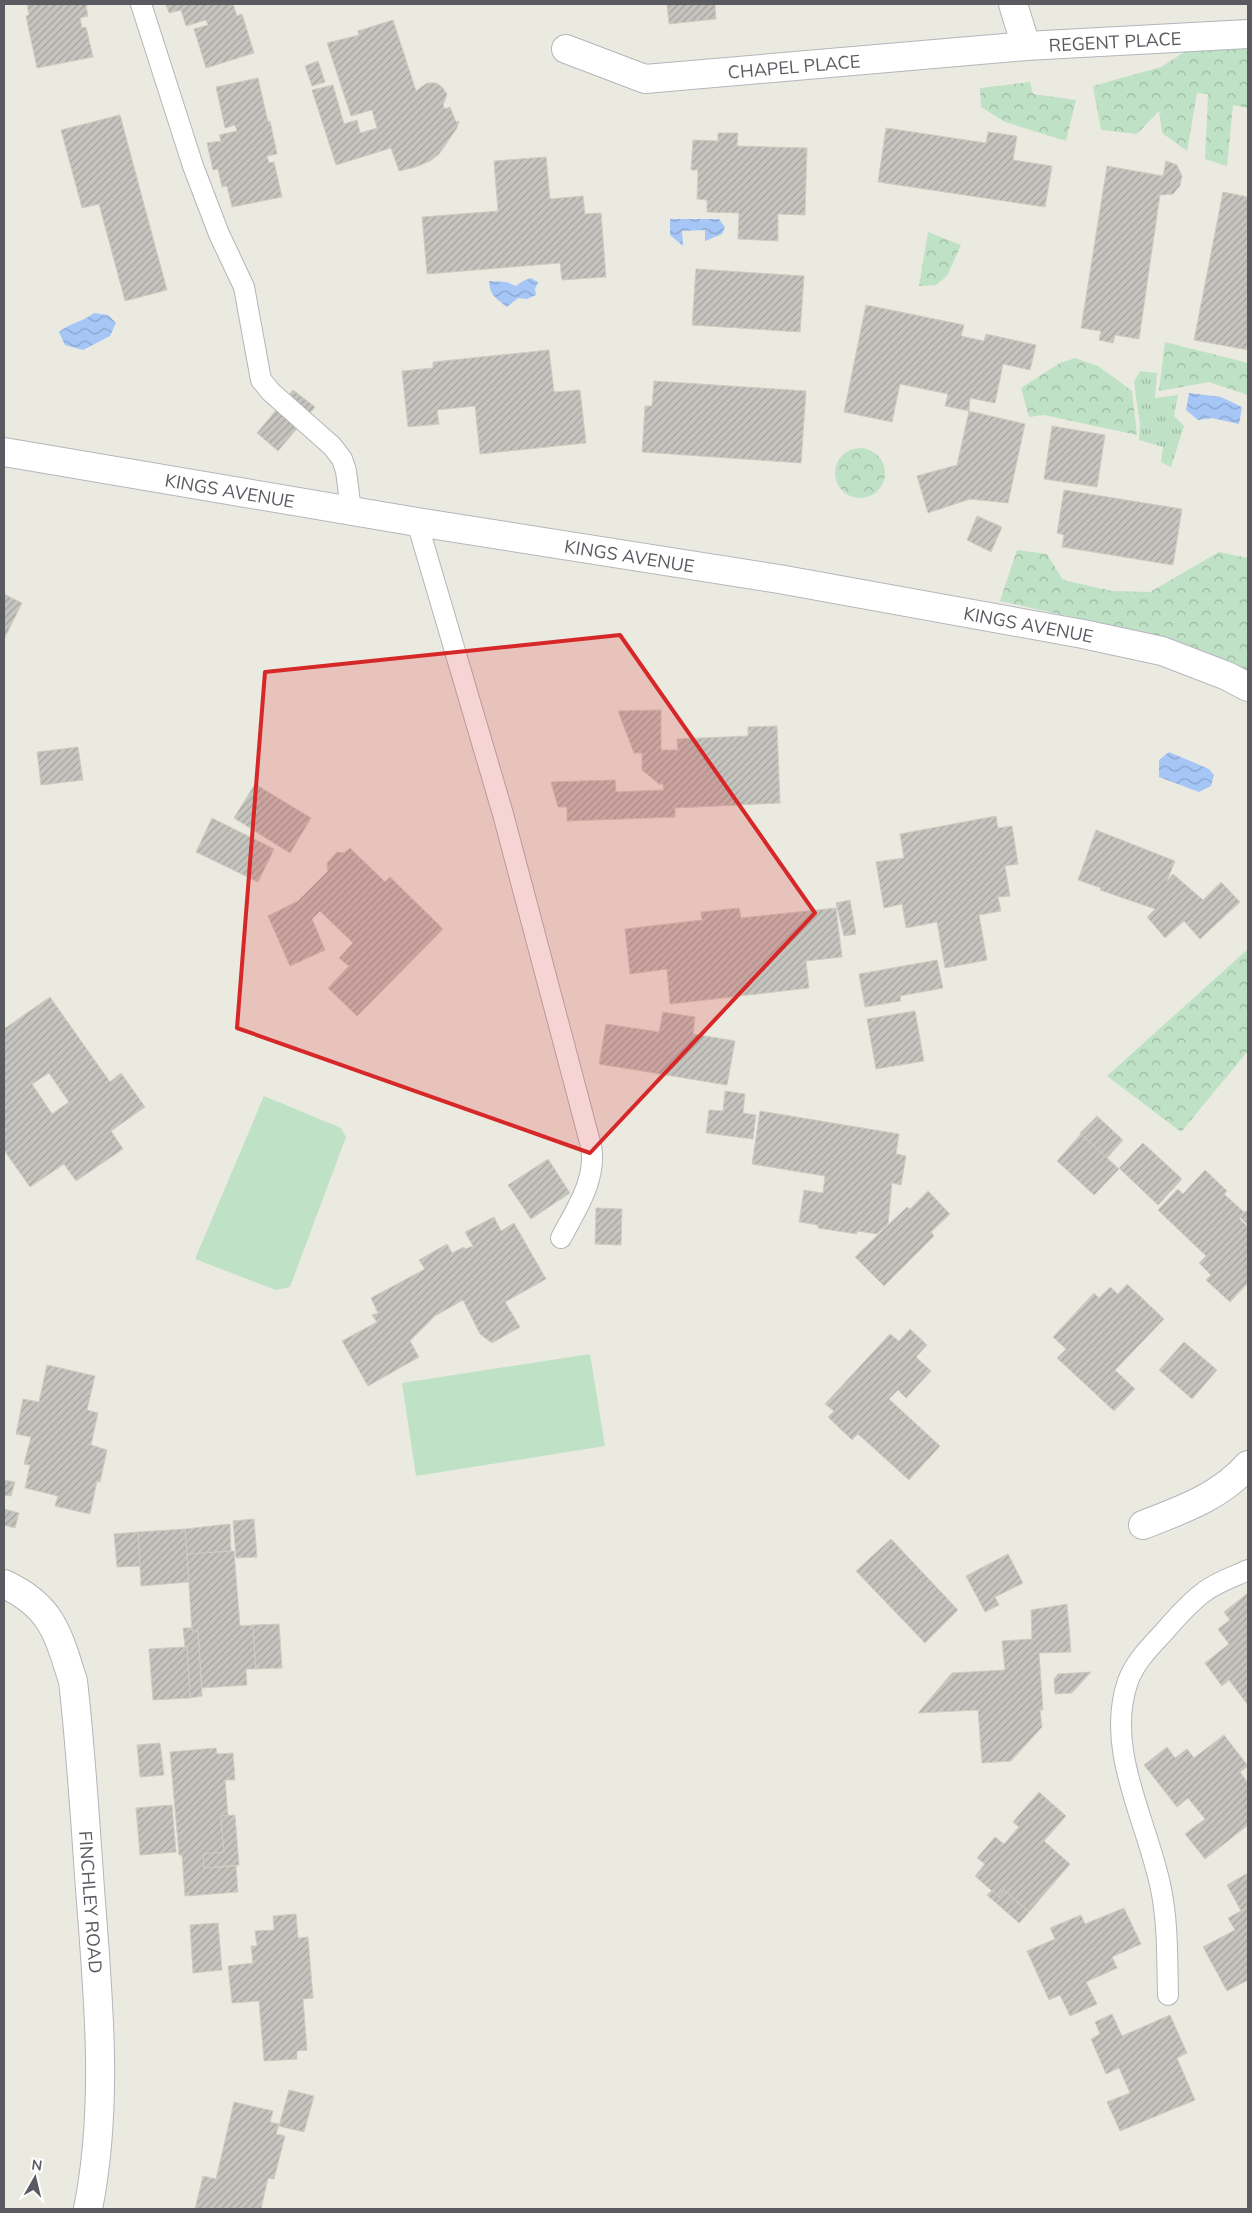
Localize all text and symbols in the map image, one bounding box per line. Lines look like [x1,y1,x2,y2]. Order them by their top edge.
street label: REGENT PLACE [1048,26,1182,56]
street label: CHAPEL PLACE [727,49,861,83]
street label: KINGS AVENUE [163,468,296,513]
street label: KINGS AVENUE [563,534,696,577]
street label: KINGS AVENUE [962,601,1096,647]
street label: FINCHLEY ROAD [74,1830,108,1974]
north arrow [10,2153,60,2203]
text: N [30,2155,43,2175]

